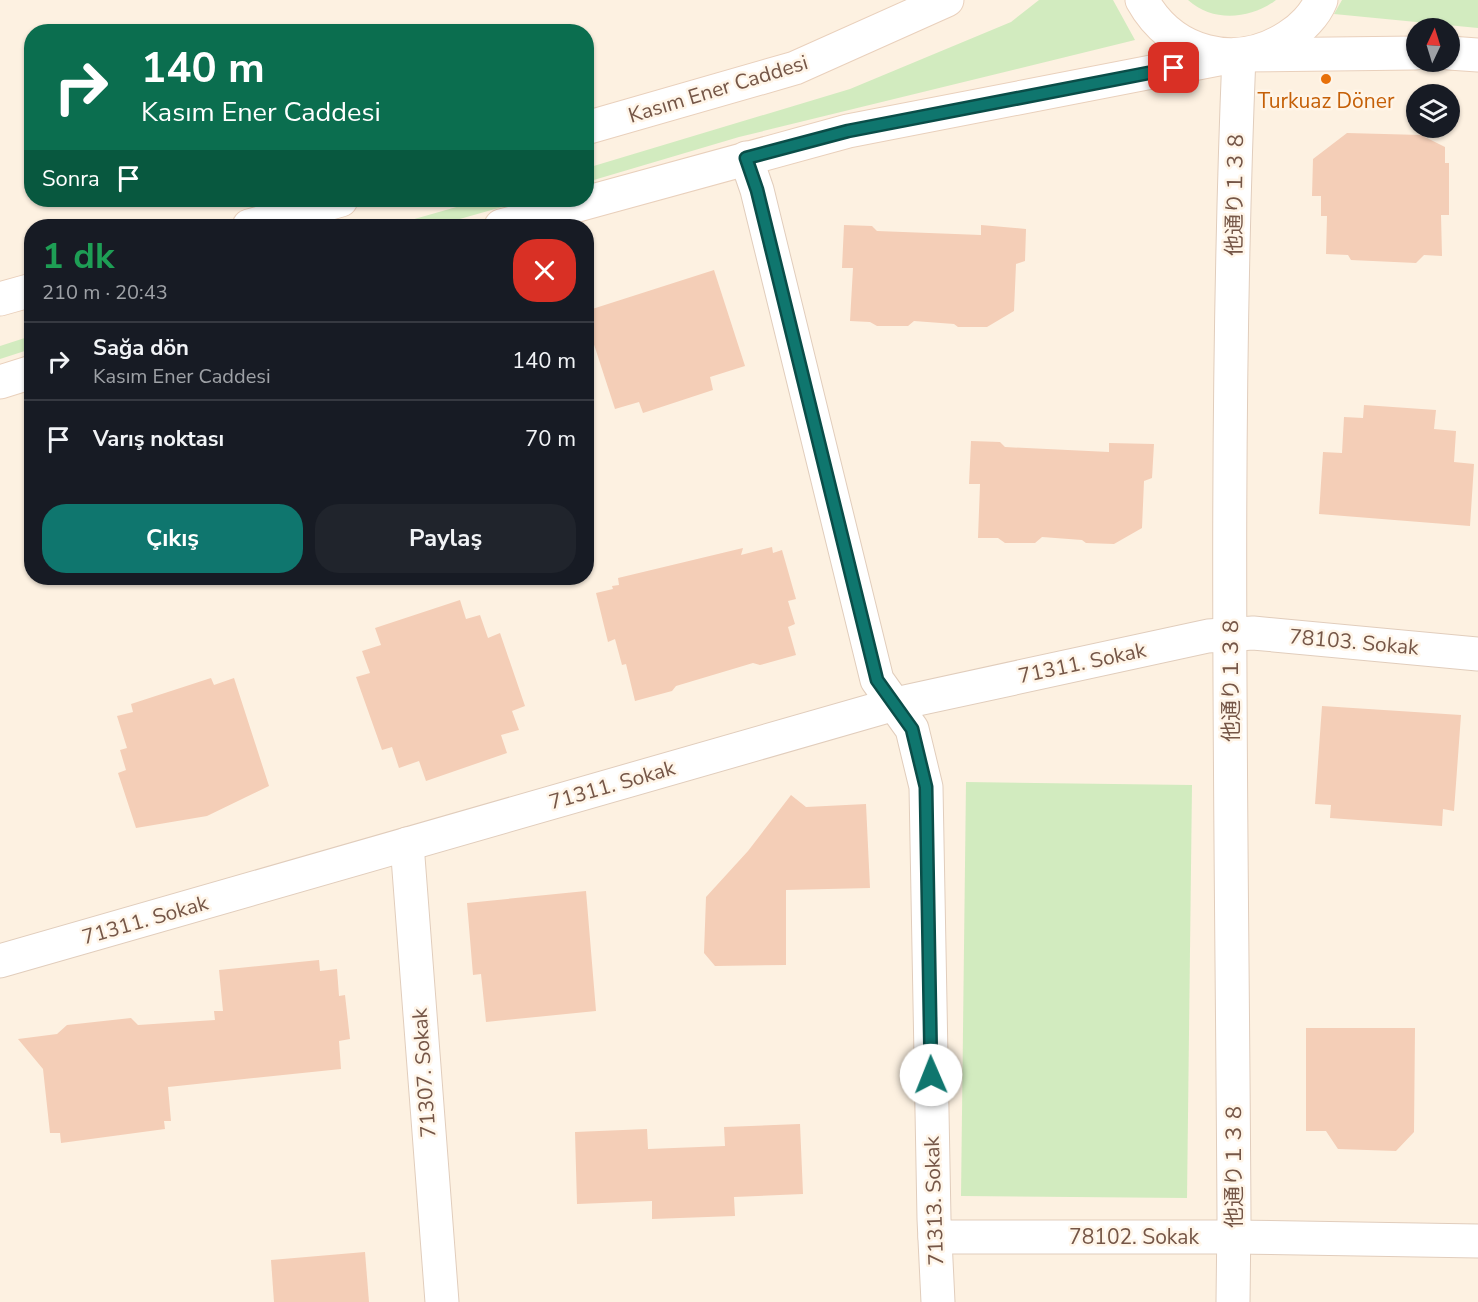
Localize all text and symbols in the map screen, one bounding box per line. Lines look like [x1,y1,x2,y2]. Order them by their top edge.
north arrow [1406,18,1460,72]
map controls [1406,18,1460,138]
text: 140 m [141,40,265,97]
pin [1148,42,1199,93]
icon: right [42,48,120,126]
street label: Kasım Ener Caddesi [625,48,811,130]
icon: arrive [1157,51,1190,84]
marker: Turkuaz Döner [1319,72,1333,86]
button: layers [1406,84,1460,138]
place label: Turkuaz Döner [1258,87,1395,115]
text: Kasım Ener Caddesi [141,94,381,131]
street label: 他通り１３８ [1220,130,1250,256]
icon: arrive [112,162,145,195]
text: Sonra [42,164,100,194]
text: 1 dk [42,232,114,281]
button: close [513,239,576,302]
text: 210 m · 20:43 [42,279,168,306]
text: Sağa dön [93,333,189,363]
icon: right [42,345,75,378]
text: 140 m [512,346,576,376]
text: Kasım Ener Caddesi [93,363,271,390]
icon: arrive [42,423,75,456]
text: Varış noktası [93,424,224,454]
text: 70 m [525,424,576,454]
button: Çıkış [42,504,303,573]
button: Paylaş [315,504,576,573]
street label: 他通り１３８ [1217,616,1245,742]
street label: 78103. Sokak [1288,622,1420,662]
street label: 71311. Sokak [1016,636,1149,690]
street label: 71311. Sokak [546,754,679,816]
street label: 71311. Sokak [79,889,212,951]
street label: 71307. Sokak [405,1007,442,1139]
position arrow [899,1043,963,1107]
street label: 他通り１３８ [1220,1102,1248,1228]
street label: 71313. Sokak [918,1135,950,1266]
street label: 78102. Sokak [1069,1223,1199,1251]

